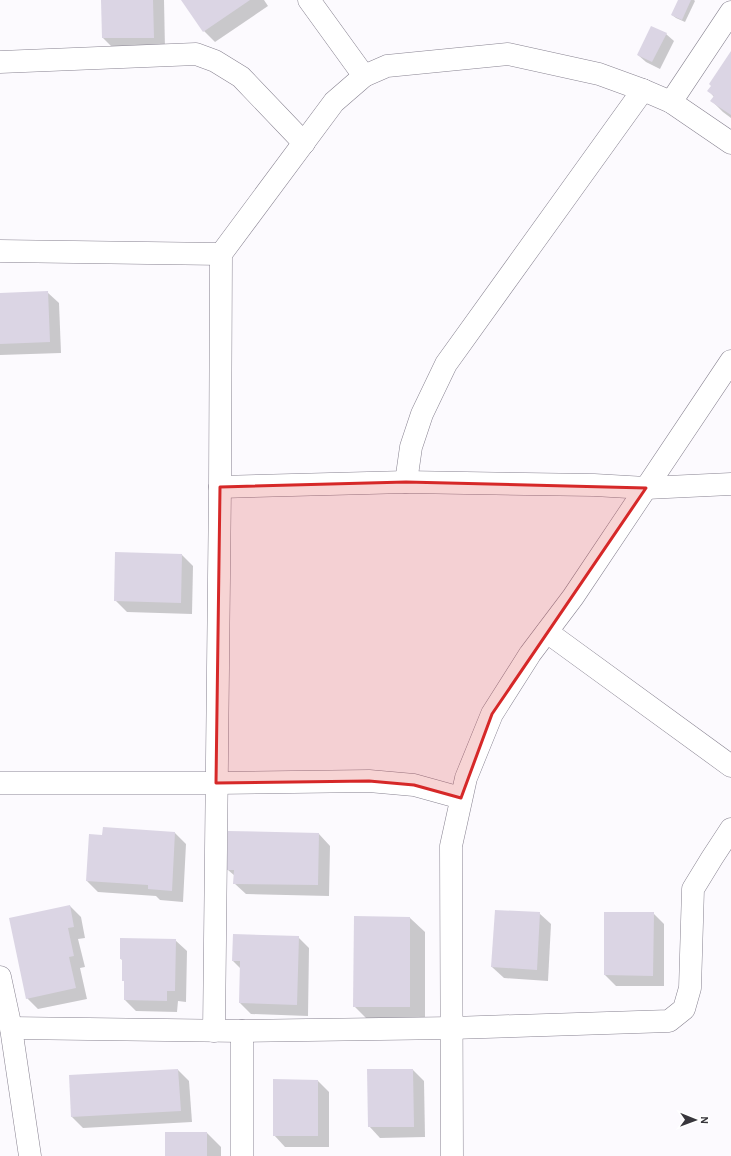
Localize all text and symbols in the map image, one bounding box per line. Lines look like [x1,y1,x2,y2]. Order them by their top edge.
north arrow [675,1100,715,1140]
text: N [699,1116,710,1124]

